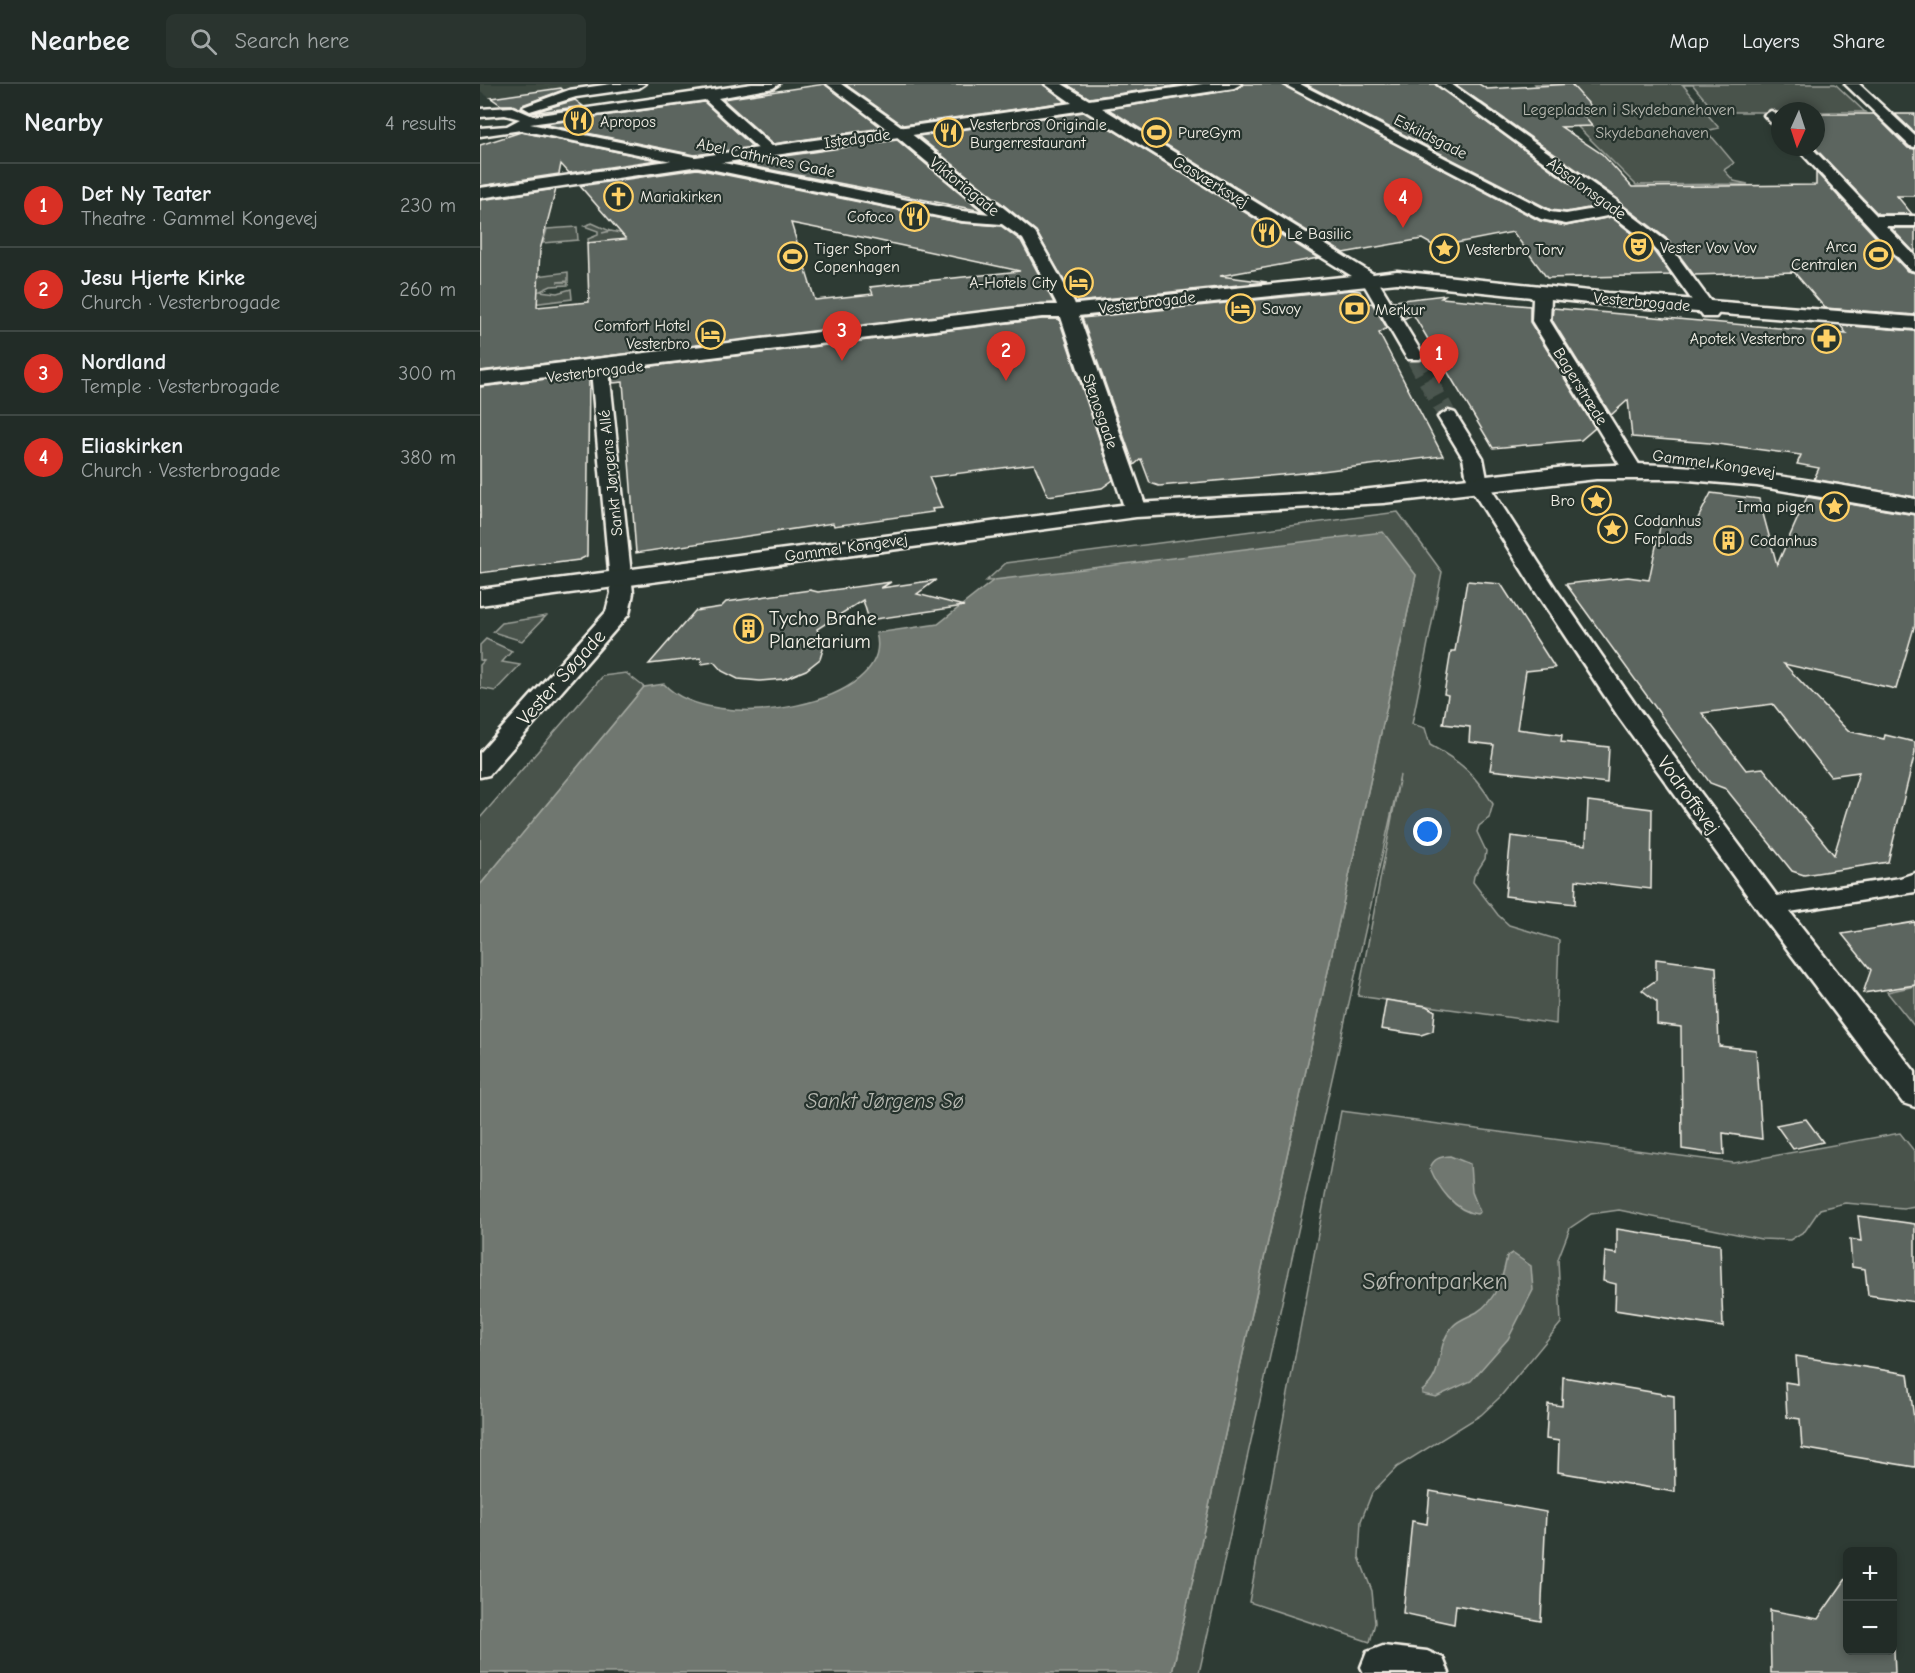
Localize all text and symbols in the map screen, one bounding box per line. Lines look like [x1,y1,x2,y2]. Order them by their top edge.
search box [166,14,586,68]
text: Nearbee [30,25,130,57]
icon: search [187,25,220,58]
text: Search here [235,28,349,54]
text: Map [1670,29,1709,53]
text: Layers [1742,29,1800,53]
text: Share [1833,29,1885,53]
park label: Legepladsen i Skydebanehaven [1523,101,1735,119]
north arrow [1771,102,1825,156]
restaurant icon: Apropos [563,105,595,137]
text: Nearby [24,108,103,138]
street label: Eskildsgade [1391,111,1470,163]
text: 4 results [385,112,456,135]
place label: Apropos [600,113,656,131]
place label: Vesterbros Originale Burgerrestaurant [970,116,1107,152]
sports icon: PureGym [1141,116,1173,148]
restaurant icon: Vesterbros Originale Burgerrestaurant [933,117,965,149]
place label: PureGym [1178,124,1241,142]
park label: Skydebanehaven [1595,124,1709,142]
street label: Istedgade [823,125,891,153]
street label: Abel Cathrines Gade [695,135,837,181]
street label: Gasværksvej [1170,152,1251,211]
street label: Viktoriagade [926,153,1003,220]
street label: Absalonsgade [1543,154,1629,224]
pin: 4 [1384,178,1422,228]
church icon: Mariakirken [603,180,635,212]
text: Det Ny Teater [81,181,211,207]
place label: Mariakirken [640,188,722,206]
text: 1 [40,194,47,217]
text: 230 m [400,194,456,217]
restaurant icon: Cofoco [899,200,931,232]
text: Theatre · Gammel Kongevej [81,207,318,230]
place label: Cofoco [847,208,894,226]
restaurant icon: Le Basilic [1250,217,1282,249]
place label: Le Basilic [1287,225,1352,243]
theatre icon: Vester Vov Vov [1623,231,1655,263]
place icon: Vesterbro Torv [1429,233,1461,265]
place label: Arca Centralen [1791,238,1857,274]
place label: Vester Vov Vov [1660,239,1757,257]
sports icon: Arca Centralen [1862,239,1894,271]
place label: Tiger Sport Copenhagen [814,240,900,276]
sports icon: Tiger Sport Copenhagen [777,241,809,273]
place label: Vesterbro Torv [1466,241,1564,259]
text: Jesu Hjerte Kirke [81,265,245,291]
hotel icon: A-Hotels City [1062,266,1094,298]
place label: A-Hotels City [969,274,1058,292]
text: 2 [39,278,48,301]
text: 260 m [399,278,456,301]
street label: Vesterbrogade [1098,288,1196,318]
street label: Vesterbrogade [1593,289,1691,315]
text: Church · Vesterbrogade [81,291,280,314]
hotel icon: Savoy [1225,292,1257,324]
bank icon: Merkur [1338,293,1370,325]
place label: Savoy [1262,300,1302,318]
place label: Merkur [1375,301,1426,319]
pin: 3 [822,312,862,361]
place label: Comfort Hotel Vesterbro [594,317,690,353]
hotel icon: Comfort Hotel Vesterbro [695,318,727,350]
pharmacy icon: Apotek Vesterbro [1810,322,1842,354]
place label: Apotek Vesterbro [1690,330,1805,348]
pin: 2 [986,332,1026,381]
pin: 1 [1420,334,1458,384]
street label: Bagerstræde [1549,345,1611,429]
text: Nordland [81,349,166,375]
street label: Vesterbrogade [546,357,644,387]
text: 3 [39,362,48,385]
text: 300 m [398,362,456,385]
street label: Stenosgade [1079,372,1121,451]
text: Temple · Vesterbrogade [81,375,280,398]
street label: Sankt Jørgens Allé [595,409,627,537]
text: Eliaskirken [81,433,183,459]
text: 4 [39,446,48,469]
text: 380 m [400,446,456,469]
street label: Gammel Kongevej [1651,446,1776,482]
text: Church · Vesterbrogade [81,459,280,482]
place icon: Bro [1580,484,1612,516]
place icon: Irma pigen [1819,490,1851,522]
place label: Bro [1551,492,1575,510]
place label: Irma pigen [1737,498,1814,516]
place label: Codanhus Forplads [1634,512,1702,548]
place icon: Codanhus Forplads [1597,513,1629,545]
building icon: Codanhus [1713,524,1745,556]
street label: Gammel Kongevej [784,530,909,566]
place label: Codanhus [1750,532,1818,550]
place label: Tycho Brahe Planetarium [769,607,877,653]
building icon: Tycho Brahe Planetarium [732,613,764,645]
street label: Vester Søgade [512,625,610,730]
street label: Vodroffsvej [1653,752,1725,839]
your location [1413,817,1442,846]
water label: Sankt Jørgens Sø [806,1089,964,1113]
park label: Søfrontparken [1362,1267,1508,1295]
map controls [1843,1547,1897,1655]
button: + [1843,1547,1897,1601]
button: − [1843,1601,1897,1655]

